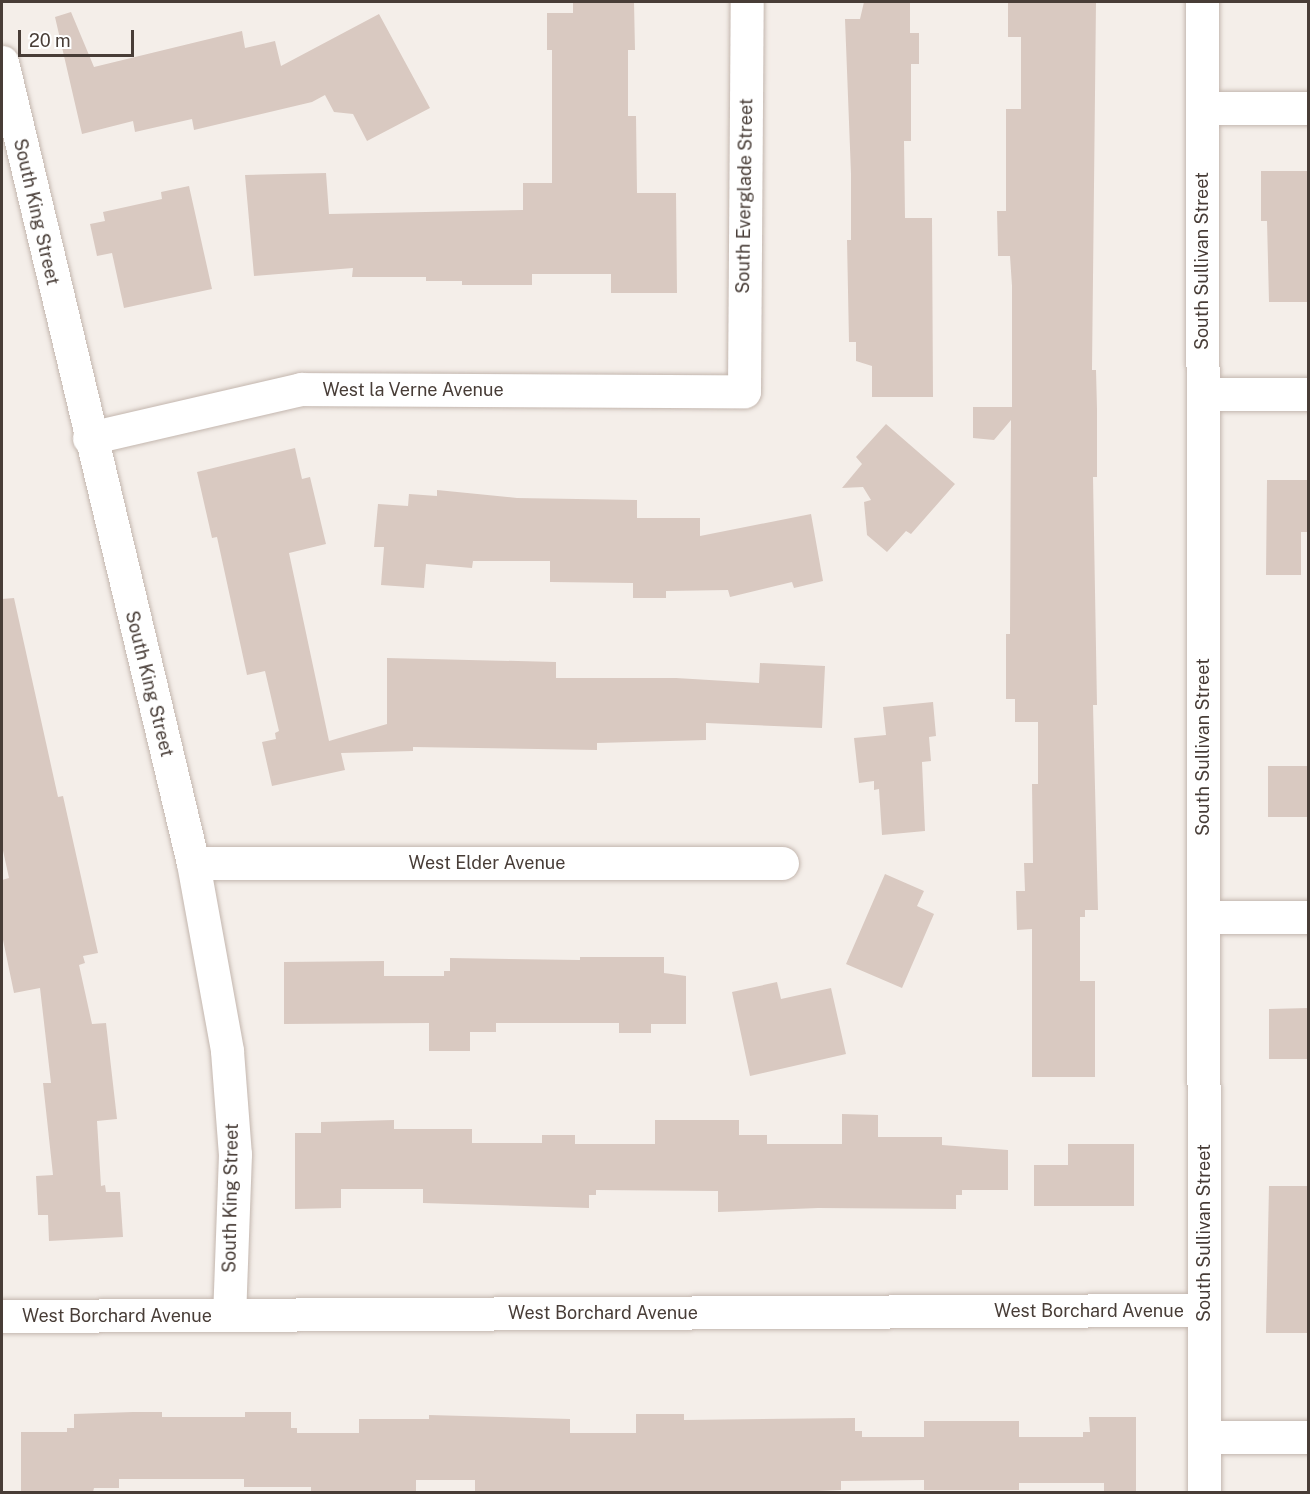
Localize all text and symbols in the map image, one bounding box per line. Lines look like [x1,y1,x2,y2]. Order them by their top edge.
scale bar [21,18,136,56]
text: 20 m [29,30,71,51]
street label: South Everglade Street [732,98,758,294]
street label: South King Street [9,137,63,287]
street label: South Sullivan Street [1191,172,1213,350]
street label: West la Verne Avenue [322,379,504,401]
street label: South King Street [120,609,178,759]
street label: South Sullivan Street [1192,658,1214,836]
street label: West Elder Avenue [409,852,565,874]
street label: South King Street [219,1123,243,1273]
street label: South Sullivan Street [1193,1144,1215,1322]
street label: West Borchard Avenue [994,1300,1184,1322]
street label: West Borchard Avenue [508,1302,698,1324]
street label: West Borchard Avenue [22,1305,212,1327]

